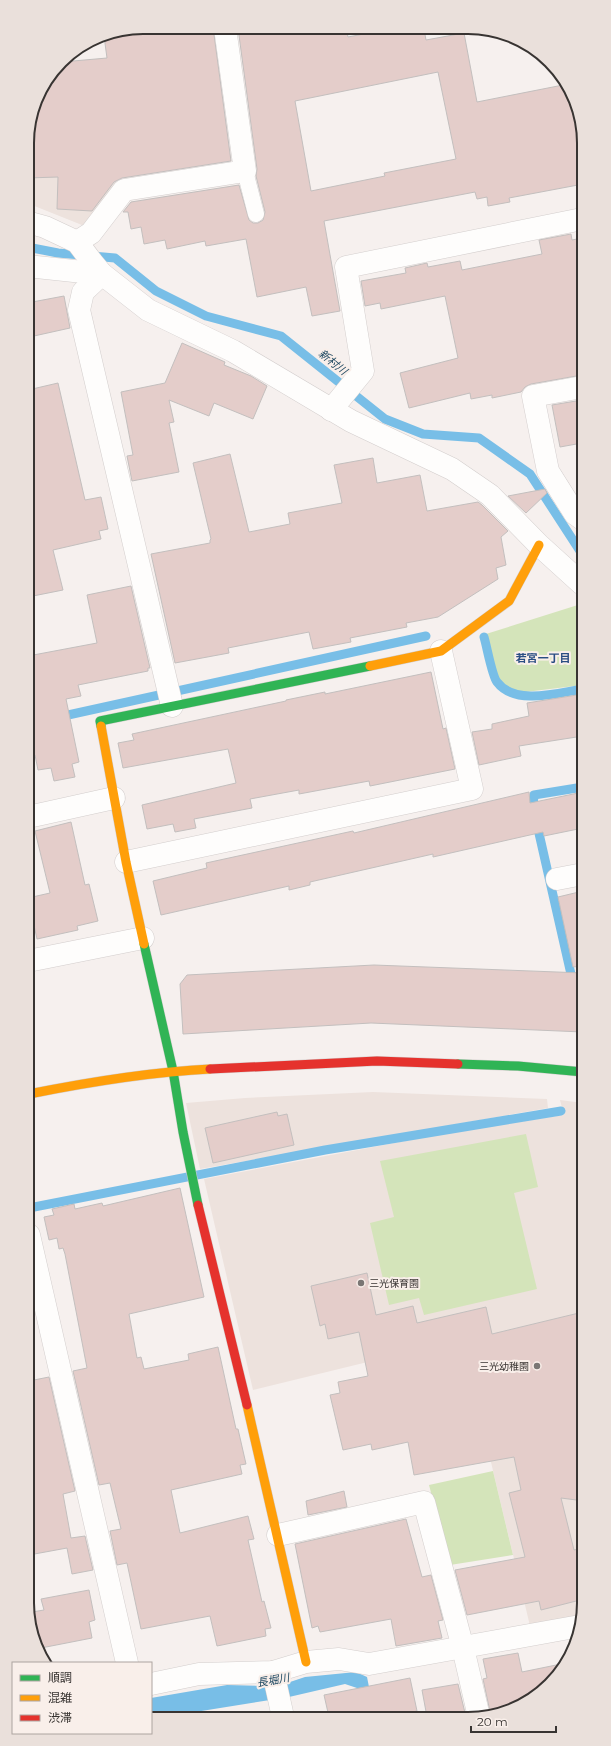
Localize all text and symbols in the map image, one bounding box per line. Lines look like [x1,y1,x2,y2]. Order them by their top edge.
water label: 新村川 [316,346,351,378]
district label: 若宮一丁目 [516,651,571,665]
place label: 三光保育園 [369,1277,419,1290]
marker: 三光保育園 [356,1278,366,1288]
place label: 三光幼稚園 [479,1360,529,1373]
marker: 三光幼稚園 [532,1361,542,1371]
legend [12,1662,152,1734]
text: 順調 [48,1670,72,1685]
water label: 長堀川 [256,1670,291,1690]
text: 混雑 [48,1690,72,1705]
scale bar [471,1708,556,1734]
text: 渋滞 [48,1710,72,1725]
text: 20 m [477,1714,508,1729]

